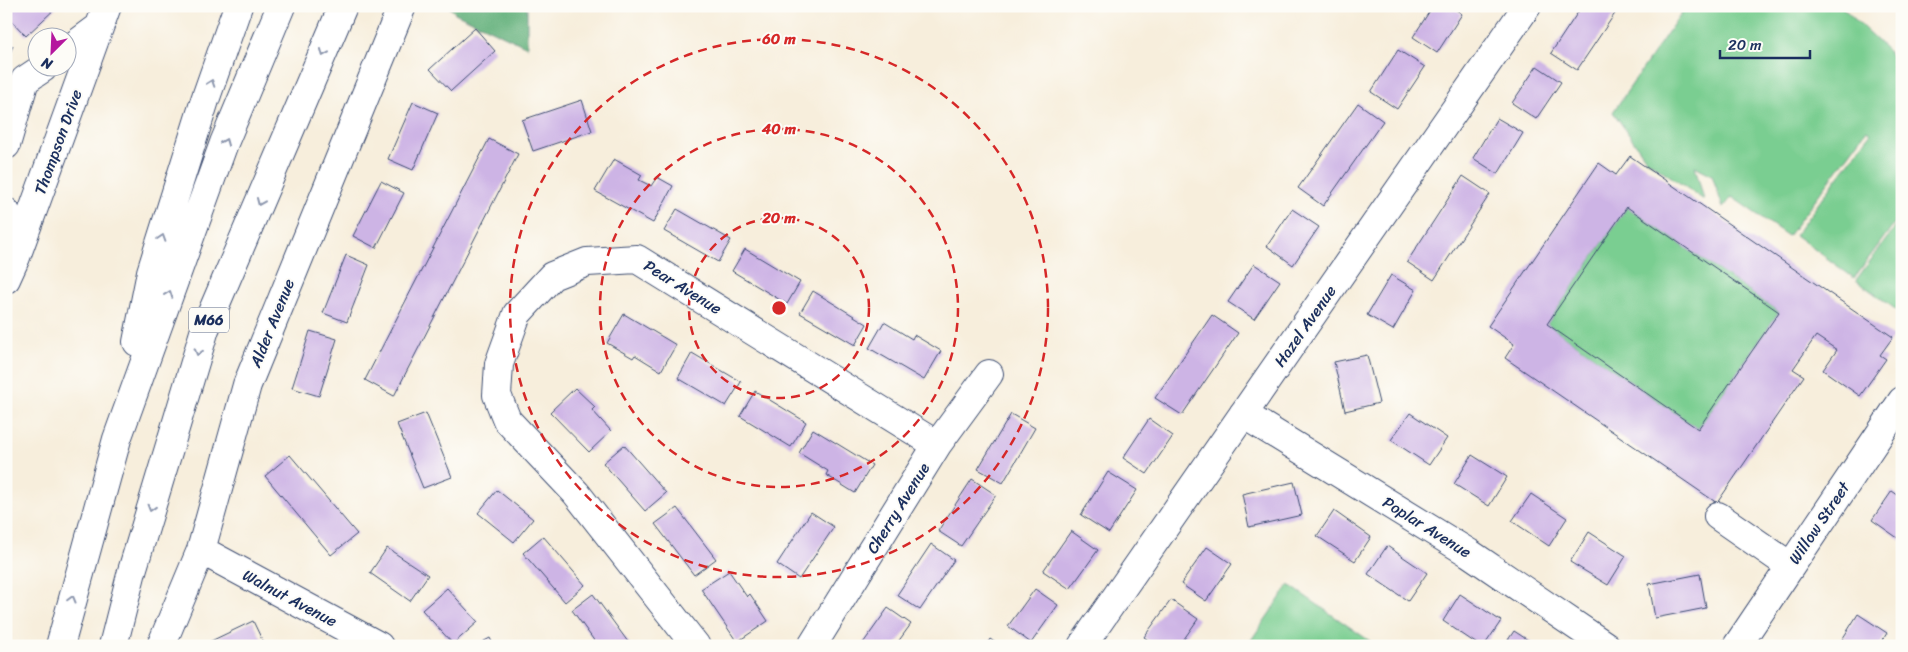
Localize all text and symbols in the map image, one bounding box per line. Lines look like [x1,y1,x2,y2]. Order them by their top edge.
text: 60 m [761,26,796,52]
north arrow [28,28,78,78]
scale bar [1720,28,1810,60]
text: 20 m [1728,32,1762,58]
one-way arrow [319,48,330,57]
text: N [37,50,57,77]
one-way arrow [205,80,215,88]
street label: Thompson Drive [25,85,91,199]
text: 40 m [761,116,797,142]
one-way arrow [219,138,229,147]
one-way arrow [255,197,266,206]
text: 20 m [761,205,796,231]
one-way arrow [156,234,166,243]
street label: Pear Avenue [638,251,728,323]
street label: Alder Avenue [241,274,303,373]
street label: Hazel Avenue [1266,279,1344,373]
one-way arrow [163,291,173,299]
centre of rings [770,299,788,317]
road number: M66 [189,308,229,332]
one-way arrow [194,348,204,356]
street label: Cherry Avenue [858,456,938,559]
street label: Willow Street [1780,475,1858,571]
street label: Poplar Avenue [1377,488,1477,566]
one-way arrow [147,503,157,512]
street label: Walnut Avenue [237,561,343,635]
one-way arrow [66,594,77,603]

